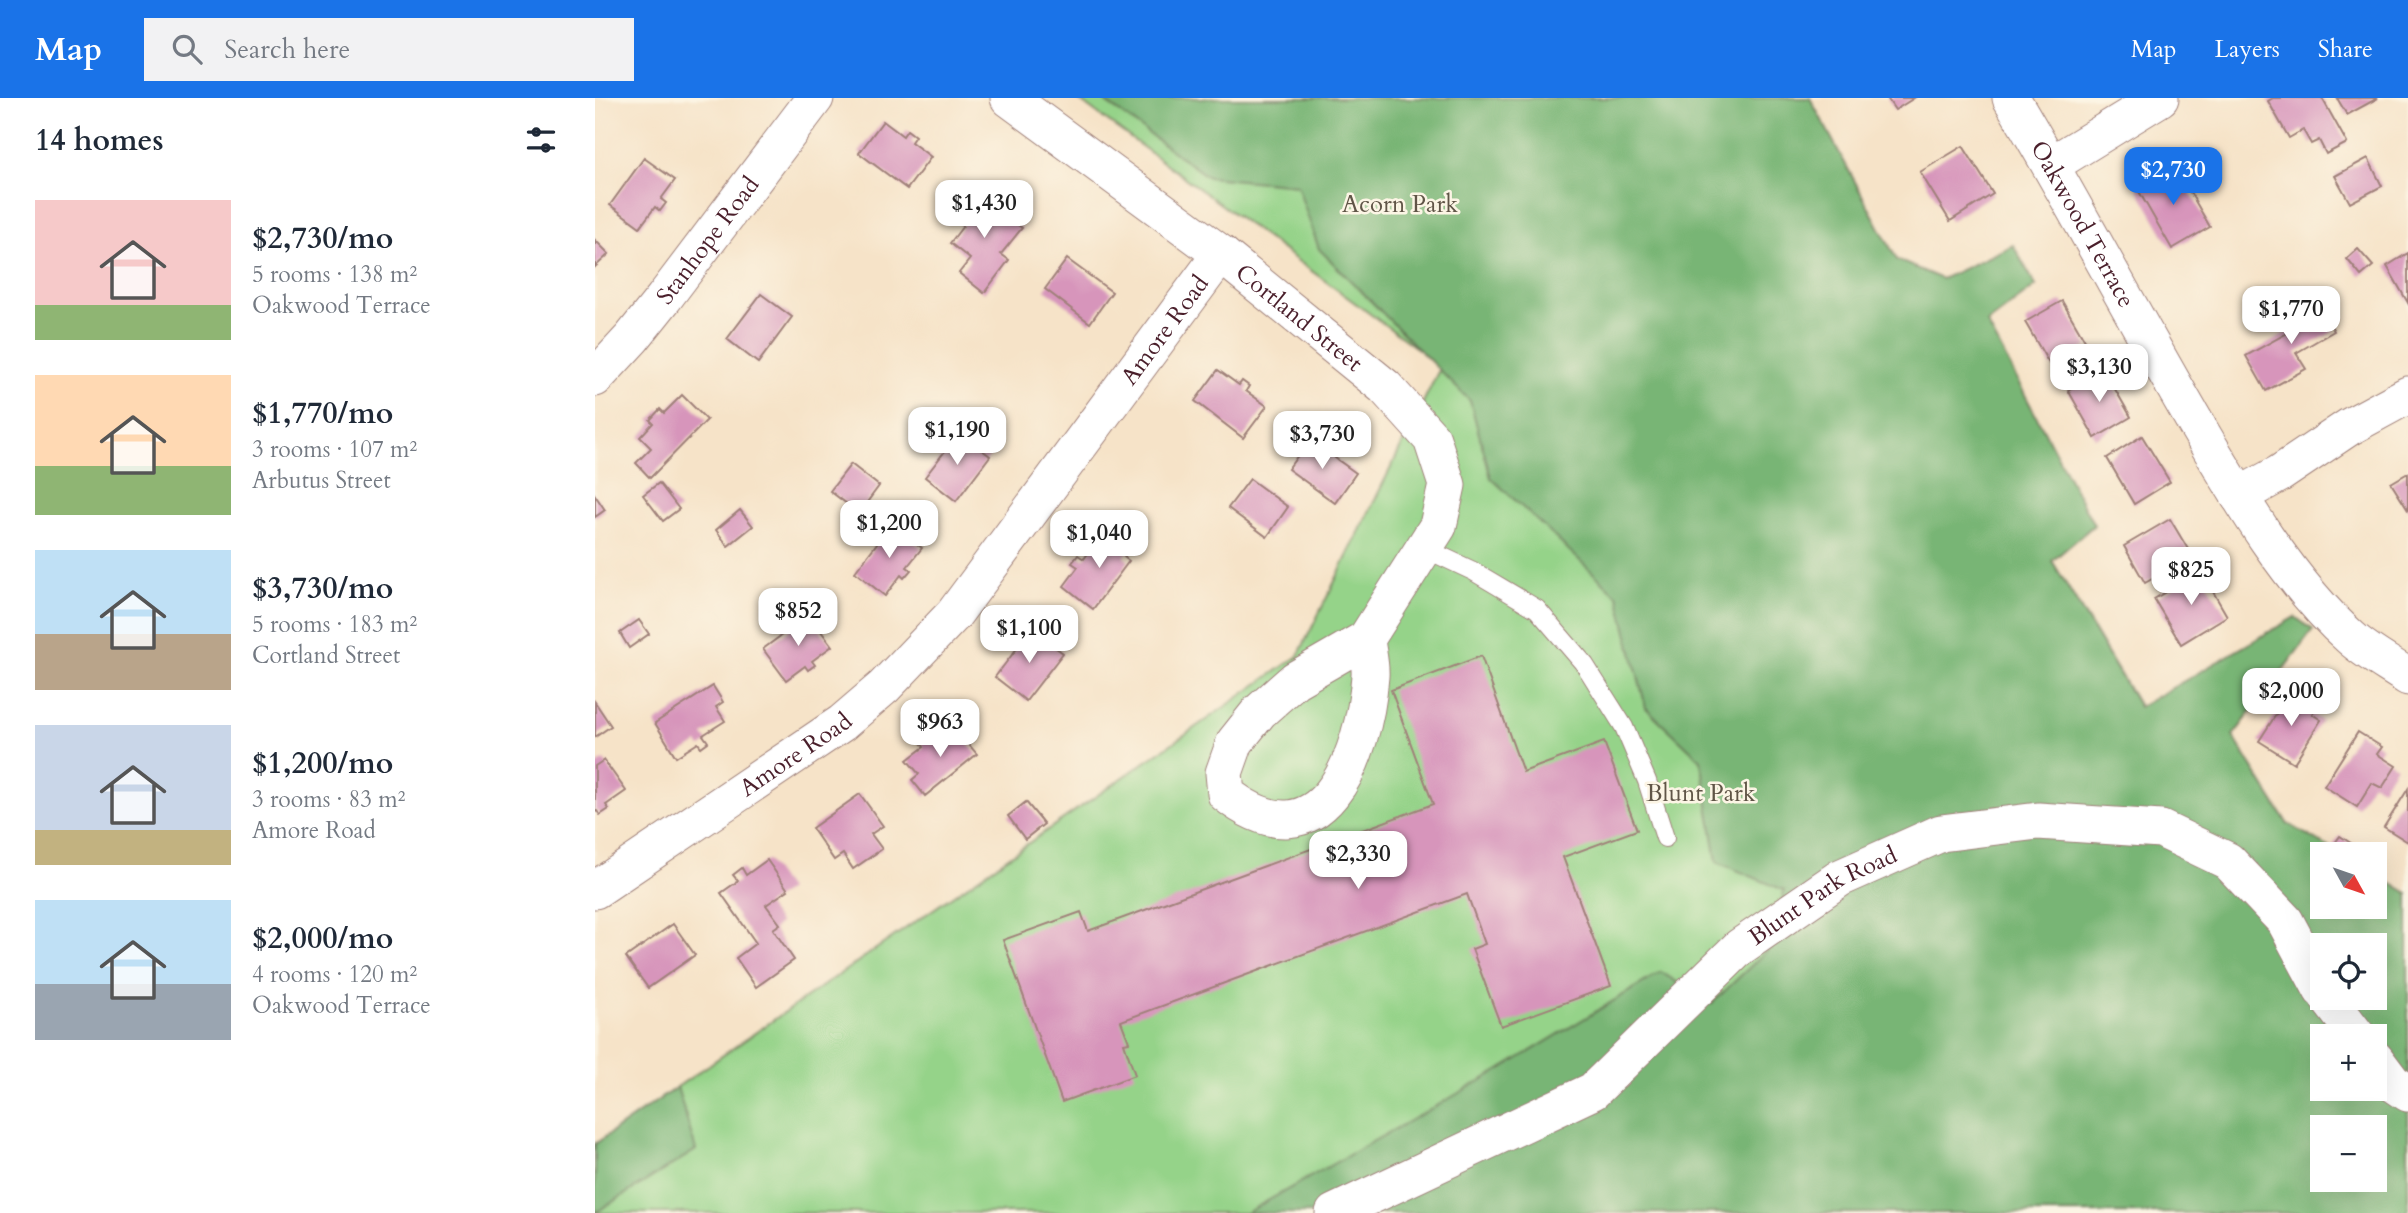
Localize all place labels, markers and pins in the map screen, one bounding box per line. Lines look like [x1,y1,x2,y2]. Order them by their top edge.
pin: $2,730 [2116,148,2230,207]
pin: $1,430 [927,180,1041,240]
pin: $1,770 [2234,286,2348,346]
pin: $3,130 [2042,344,2156,404]
pin: $1,190 [900,408,1014,467]
pin: $3,730 [1265,412,1379,471]
pin: $1,200 [832,500,946,560]
pin: $1,040 [1042,510,1156,570]
pin: $825 [2150,547,2232,607]
pin: $852 [757,588,839,648]
pin: $1,100 [972,606,1086,665]
pin: $2,000 [2234,668,2348,728]
pin: $963 [899,700,981,759]
pin: $2,330 [1301,832,1415,891]

